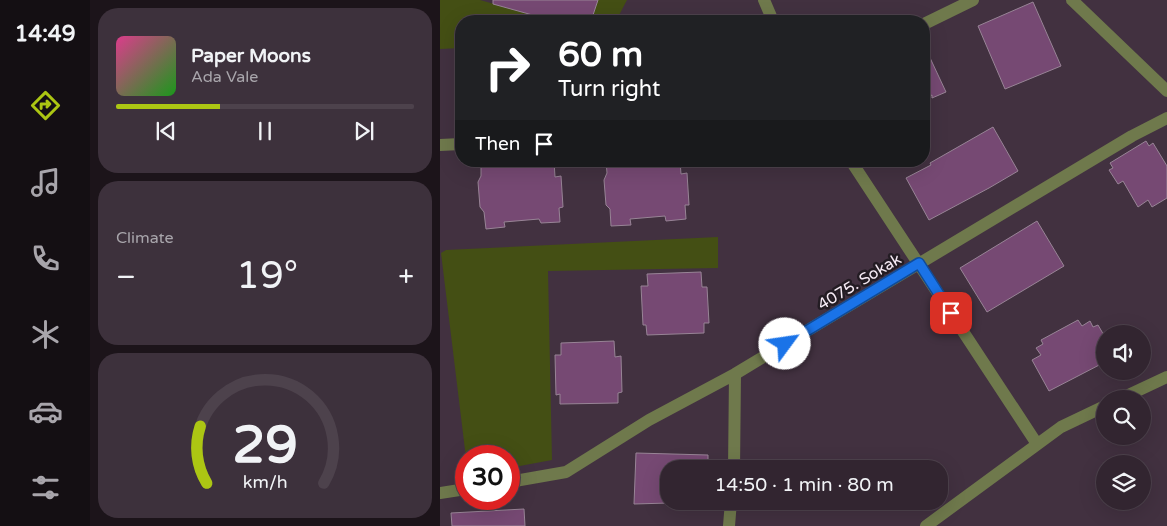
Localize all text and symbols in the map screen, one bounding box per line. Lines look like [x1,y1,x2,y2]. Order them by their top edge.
text: 14:49 [15,21,75,47]
text: 60 m [558,34,643,76]
icon: right [475,35,540,100]
text: Paper Moons [191,45,311,67]
text: Ada Vale [191,67,258,87]
text: Turn right [558,76,660,102]
icon: directions [28,88,63,123]
icon: previous [152,117,180,145]
icon: pause [251,117,279,145]
icon: next [350,117,378,145]
icon: arrive [530,130,558,158]
text: Then [475,133,520,155]
icon: music [28,165,63,200]
text: Climate [116,228,174,248]
icon: phone [28,241,63,276]
street label: 4075. Sokak [814,249,905,315]
text: 19° [236,253,298,299]
text: − [116,260,136,294]
text: + [398,260,414,294]
pin [930,292,972,334]
icon: arrive [937,299,965,327]
icon: climate [28,317,63,352]
position arrow [758,317,810,369]
map controls [1096,325,1151,510]
button: sound [1096,325,1151,380]
button: search [1096,390,1151,445]
icon: car [28,394,63,429]
text: 29 [232,414,298,477]
speed limit sign: 30 [455,445,520,510]
button: layers [1096,455,1151,510]
icon: filters [28,470,63,505]
text: km/h [243,472,287,493]
text: 14:50 · 1 min · 80 m [714,474,894,496]

